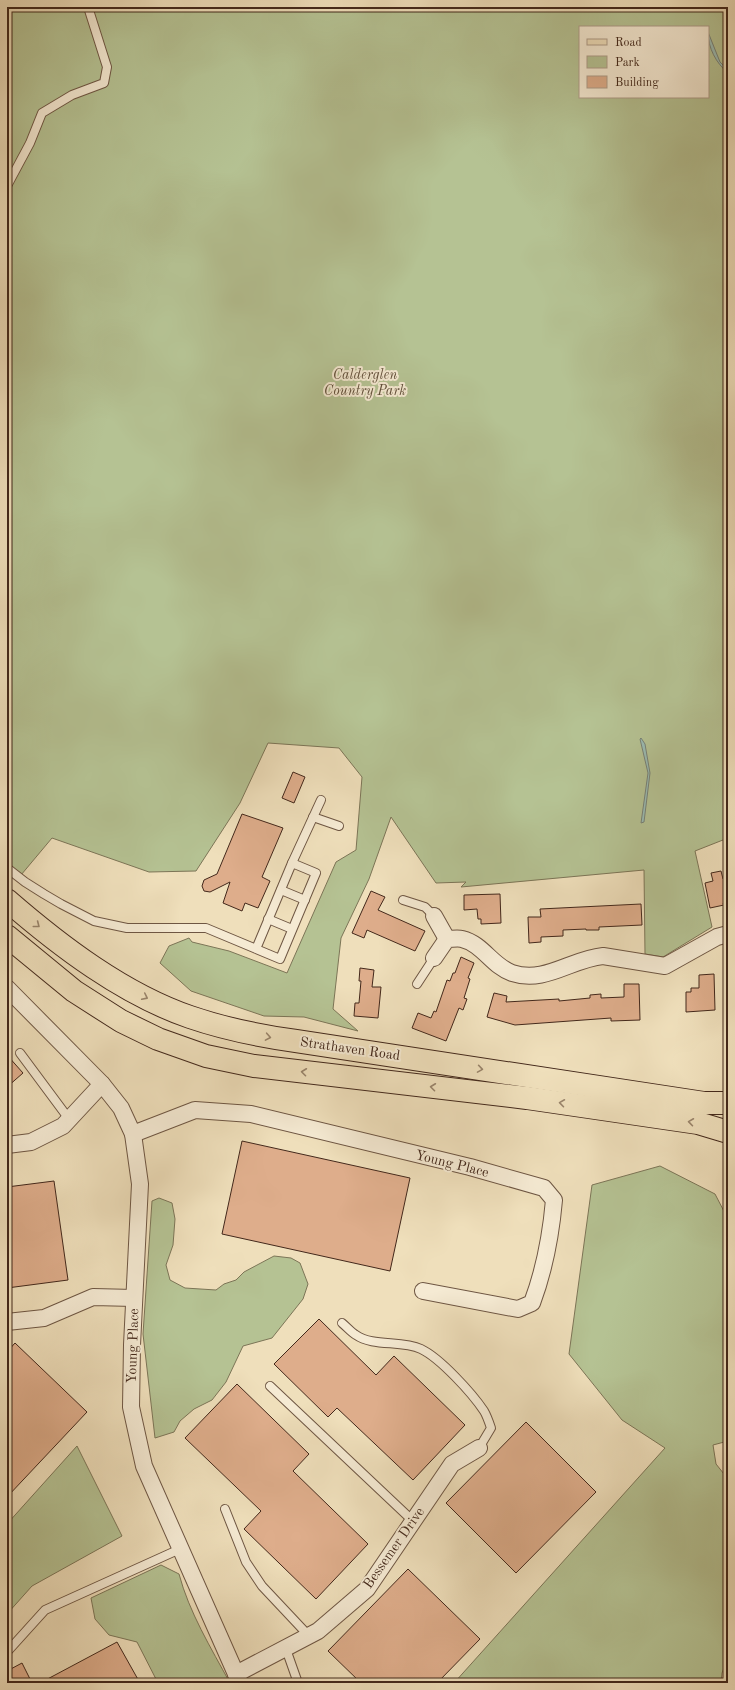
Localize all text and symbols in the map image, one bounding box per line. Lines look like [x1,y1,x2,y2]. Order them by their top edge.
legend [579,26,709,98]
text: Road [615,37,642,49]
text: Park [615,57,640,69]
text: Building [615,77,659,89]
park label: Calderglen Country Park [324,368,406,399]
one-way arrow [33,920,40,927]
one-way arrow [141,992,148,1000]
one-way arrow [265,1032,271,1041]
street label: Strathaven Road [299,1035,401,1063]
one-way arrow [477,1064,483,1073]
one-way arrow [301,1068,307,1077]
one-way arrow [430,1083,436,1092]
one-way arrow [559,1099,565,1108]
one-way arrow [688,1118,694,1127]
street label: Young Place [414,1148,490,1180]
street label: Young Place [125,1308,141,1384]
street label: Bessemer Drive [361,1505,427,1591]

